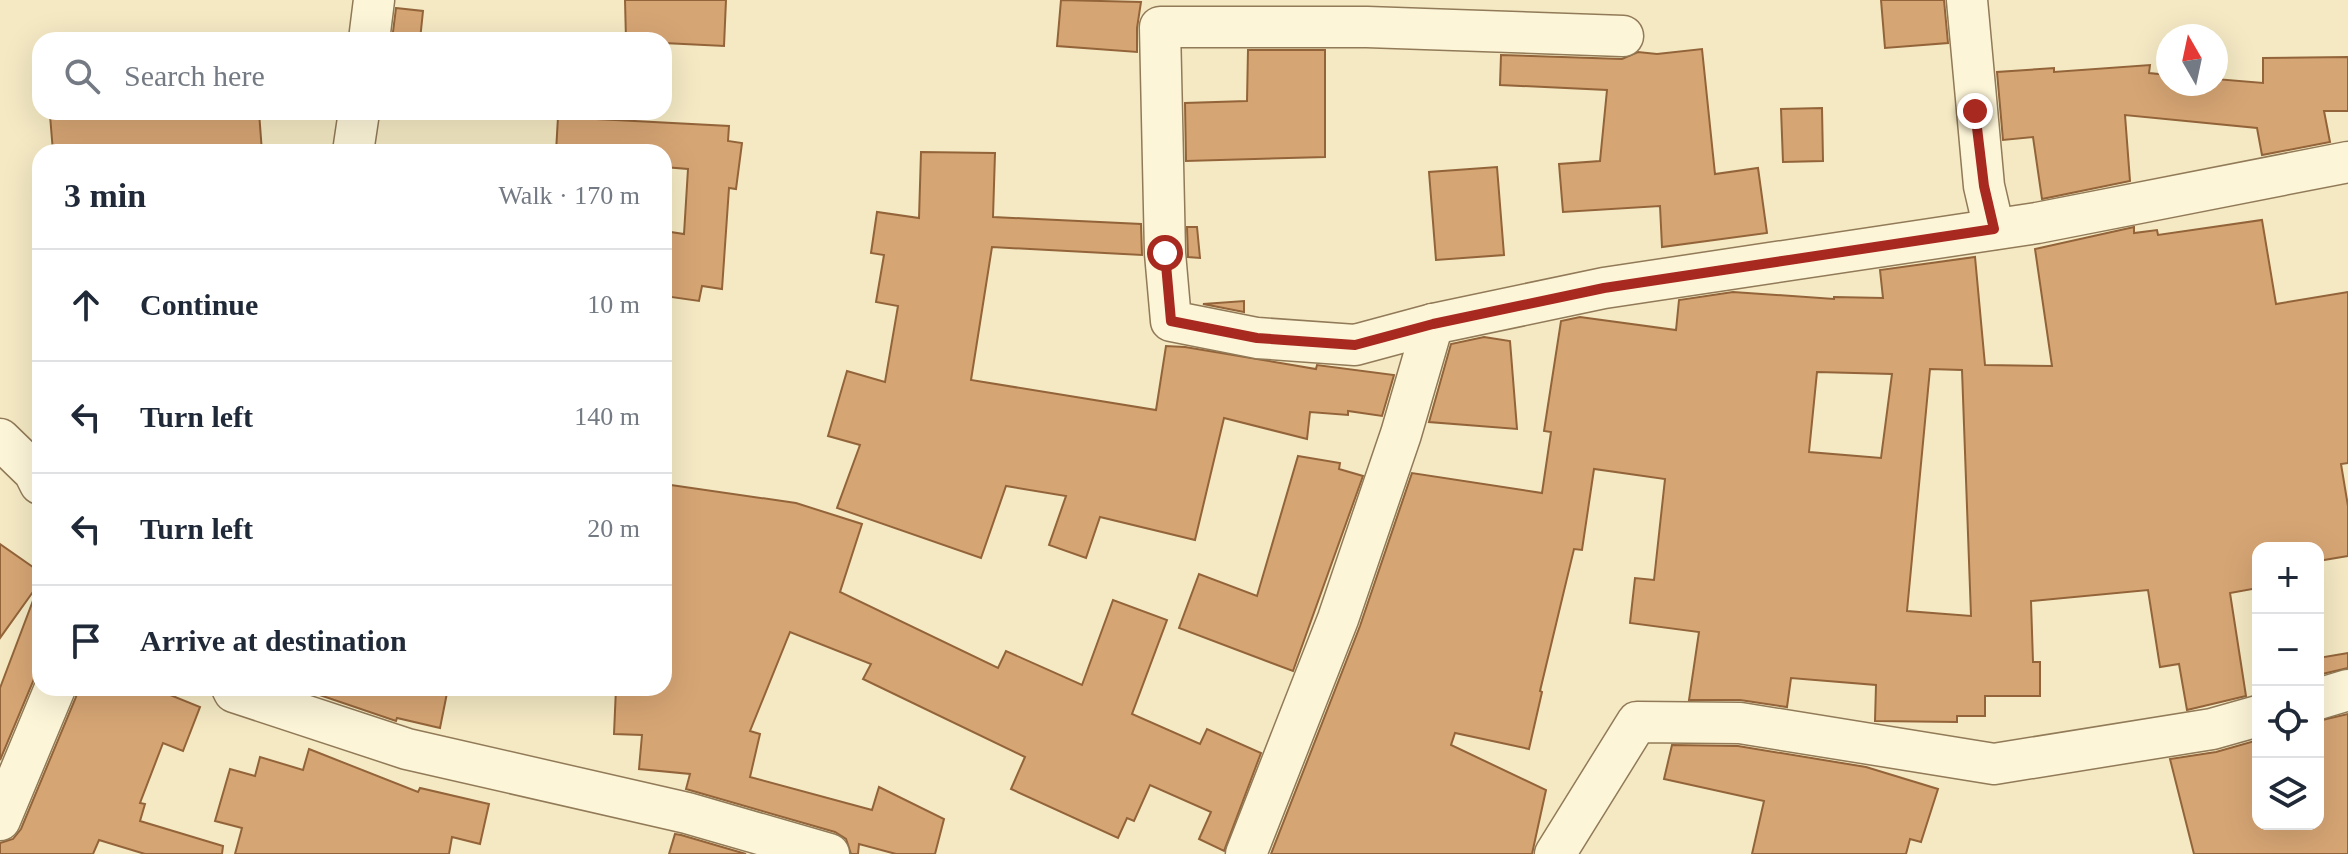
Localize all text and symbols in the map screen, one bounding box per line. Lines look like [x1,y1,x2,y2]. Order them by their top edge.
north arrow [2156,24,2228,96]
search box [32,32,672,120]
icon: search [60,54,104,98]
text: Search here [124,59,265,92]
route end [1957,93,1993,129]
text: 3 min [64,177,146,214]
text: Walk · 170 m [498,181,640,210]
route start [1147,235,1183,271]
icon: ahead [64,283,108,327]
text: Continue [140,288,258,321]
text: 10 m [587,290,640,319]
icon: left [64,395,108,439]
text: Turn left [140,400,253,433]
text: 140 m [574,402,640,431]
icon: left [64,507,108,551]
text: Turn left [140,512,253,545]
text: 20 m [587,514,640,543]
map controls [2252,542,2324,830]
button: + [2252,542,2324,614]
button: − [2252,614,2324,686]
icon: arrive [64,619,108,663]
text: Arrive at destination [140,624,407,657]
button: locate [2252,686,2324,758]
button: layers [2252,758,2324,830]

